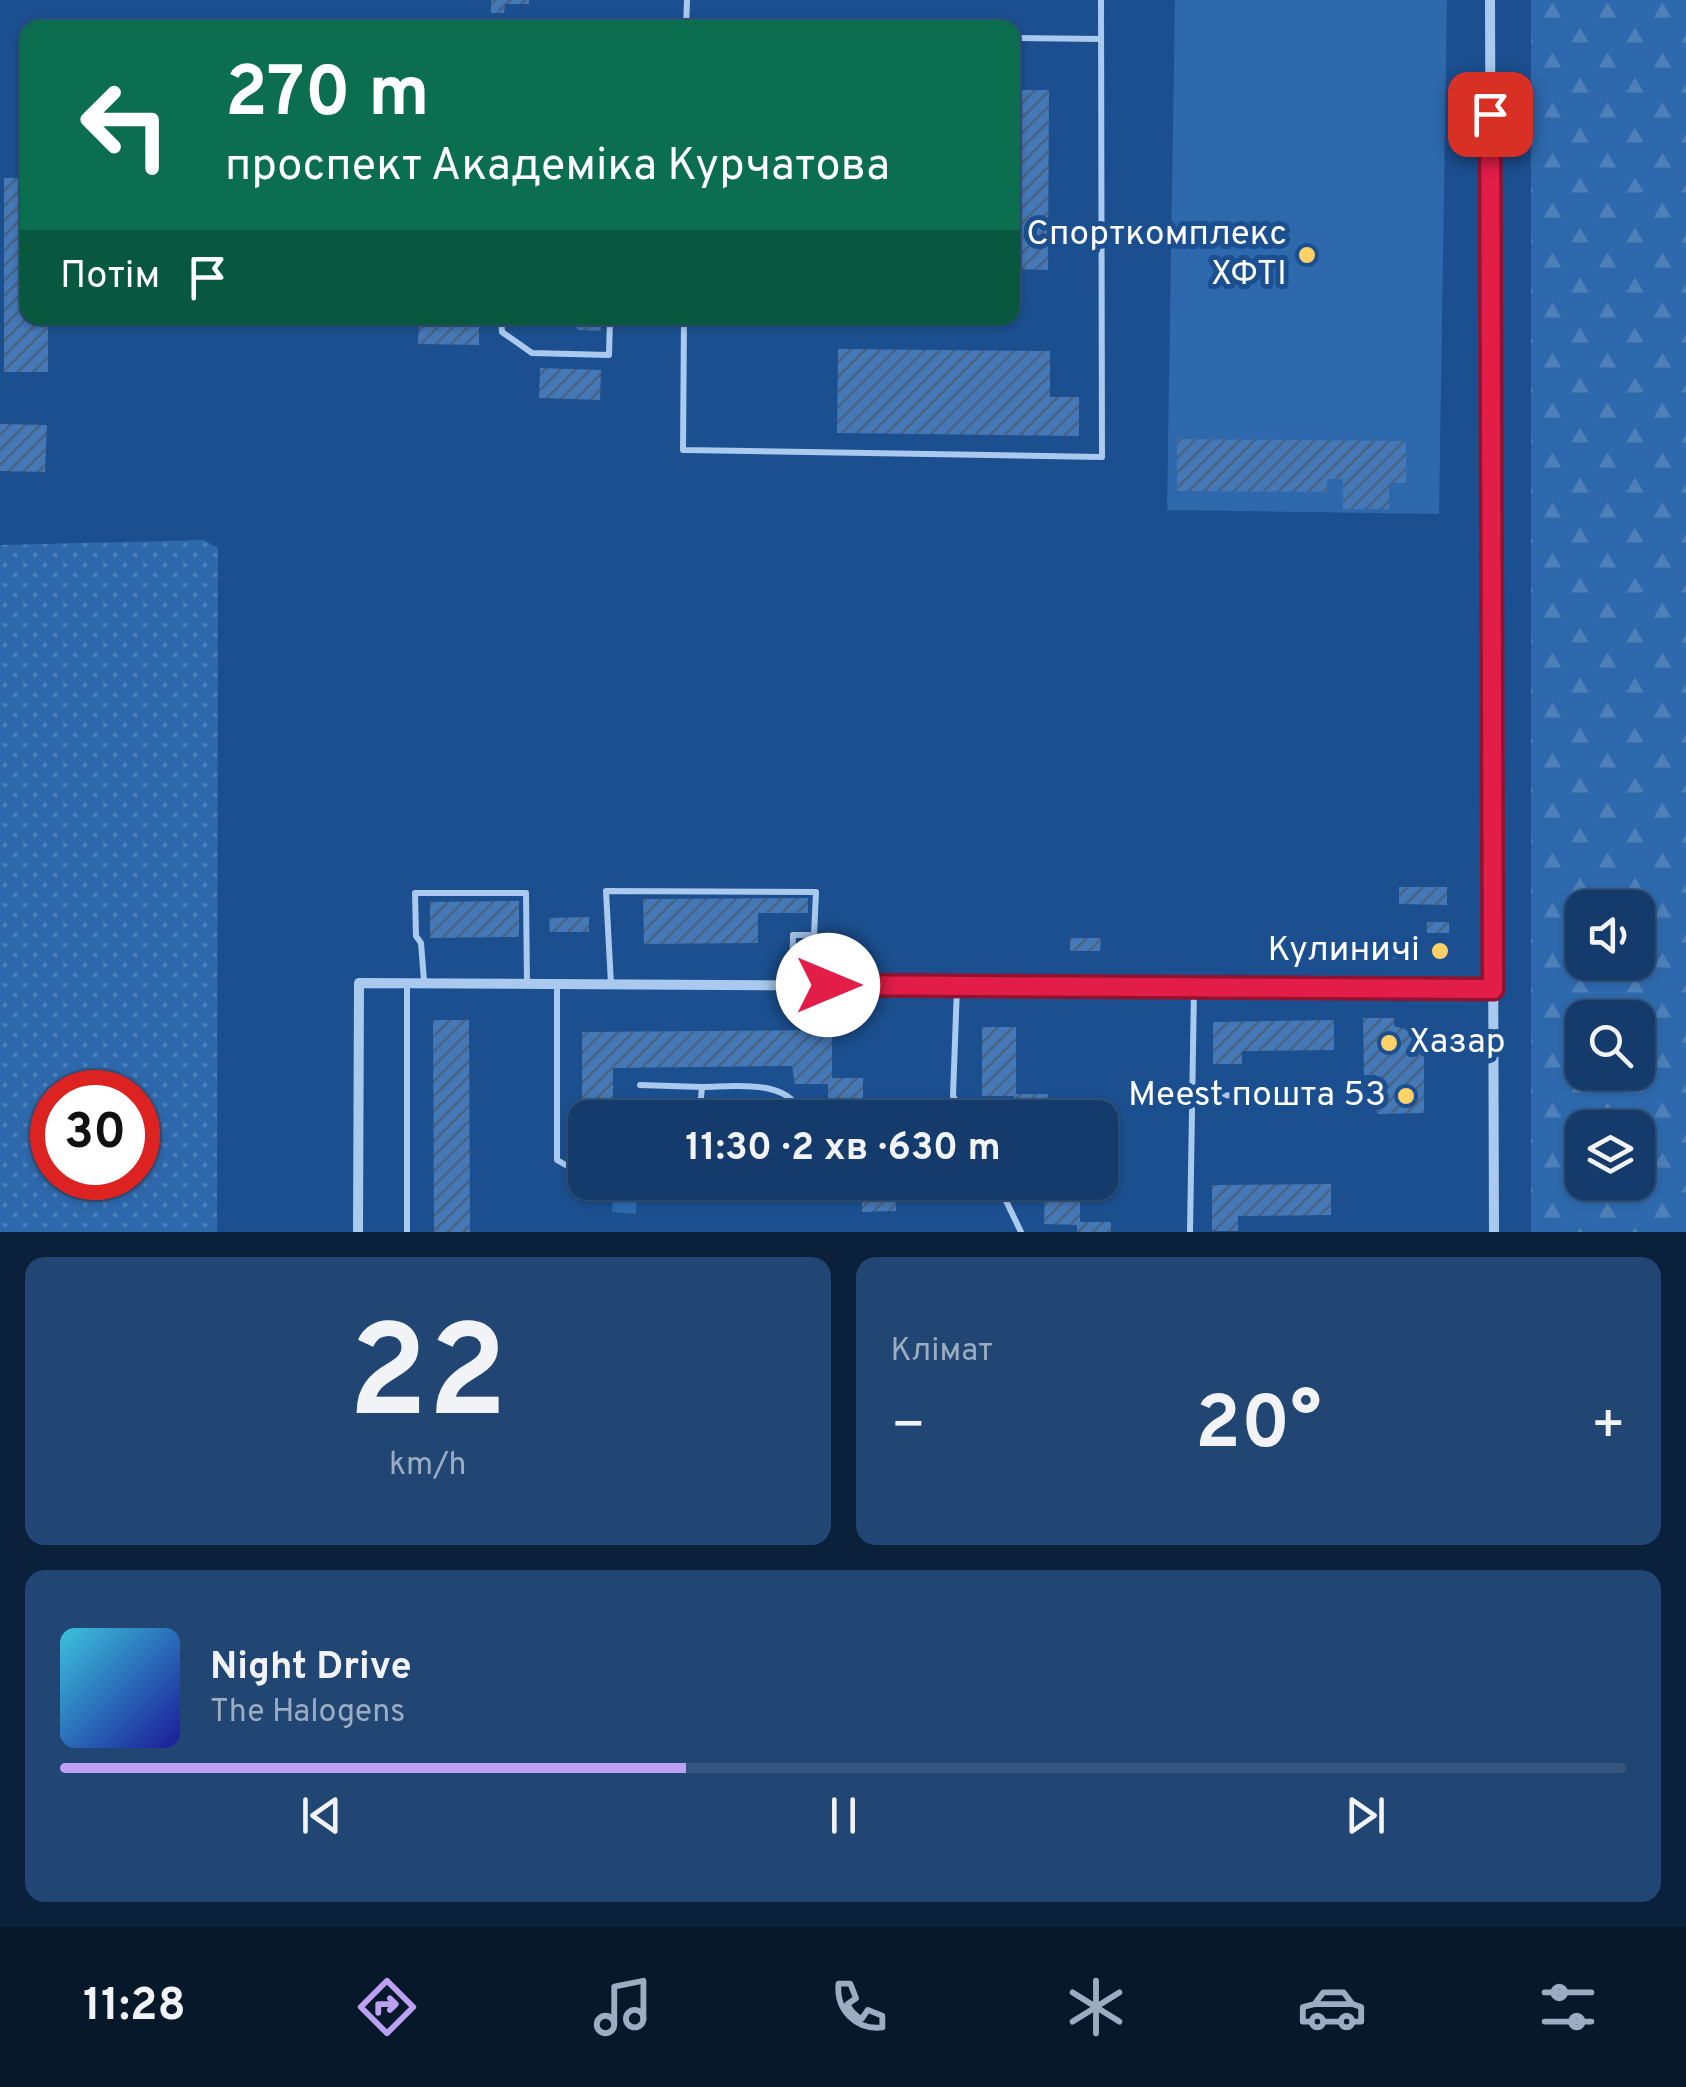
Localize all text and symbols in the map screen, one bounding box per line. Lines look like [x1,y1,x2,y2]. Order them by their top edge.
text: 270 m [225,52,430,141]
icon: left [60,60,190,190]
pin [1448,72,1533,157]
icon: arrive [1463,87,1518,142]
text: проспект Академіка Курчатова [225,139,890,196]
place label: Спорткомплекс ХФТІ [1026,213,1287,297]
marker: Спорткомплекс ХФТІ [1296,244,1318,266]
icon: arrive [180,250,235,305]
text: Потім [60,253,160,302]
map controls [1565,890,1655,1200]
button: sound [1565,890,1655,980]
place label: Кулиничі [1267,929,1420,973]
position arrow [776,933,880,1037]
marker: Кулиничі [1429,940,1451,962]
button: search [1565,1000,1655,1090]
place label: Хазар [1409,1021,1506,1065]
marker: Хазар [1378,1032,1400,1054]
speed limit sign: 30 [30,1070,160,1200]
place label: Meest пошта 53 [1128,1074,1386,1118]
marker: Meest пошта 53 [1395,1085,1417,1107]
button: layers [1565,1110,1655,1200]
text: 11:30 · 2 хв · 630 m [685,1125,1001,1174]
text: 22 [348,1298,507,1463]
text: Клімат [891,1332,993,1372]
text: 20° [1195,1380,1321,1475]
text: − [891,1393,926,1463]
text: + [1591,1393,1626,1463]
text: km/h [389,1446,467,1486]
text: Night Drive [210,1644,412,1693]
text: The Halogens [210,1693,405,1733]
icon: previous [294,1788,349,1843]
icon: pause [816,1788,871,1843]
icon: next [1338,1788,1393,1843]
icon: directions [352,1972,422,2042]
icon: music [588,1972,658,2042]
icon: phone [824,1972,894,2042]
icon: climate [1061,1972,1131,2042]
icon: car [1297,1972,1367,2042]
icon: filters [1533,1972,1603,2042]
text: 11:28 [83,1979,186,2036]

